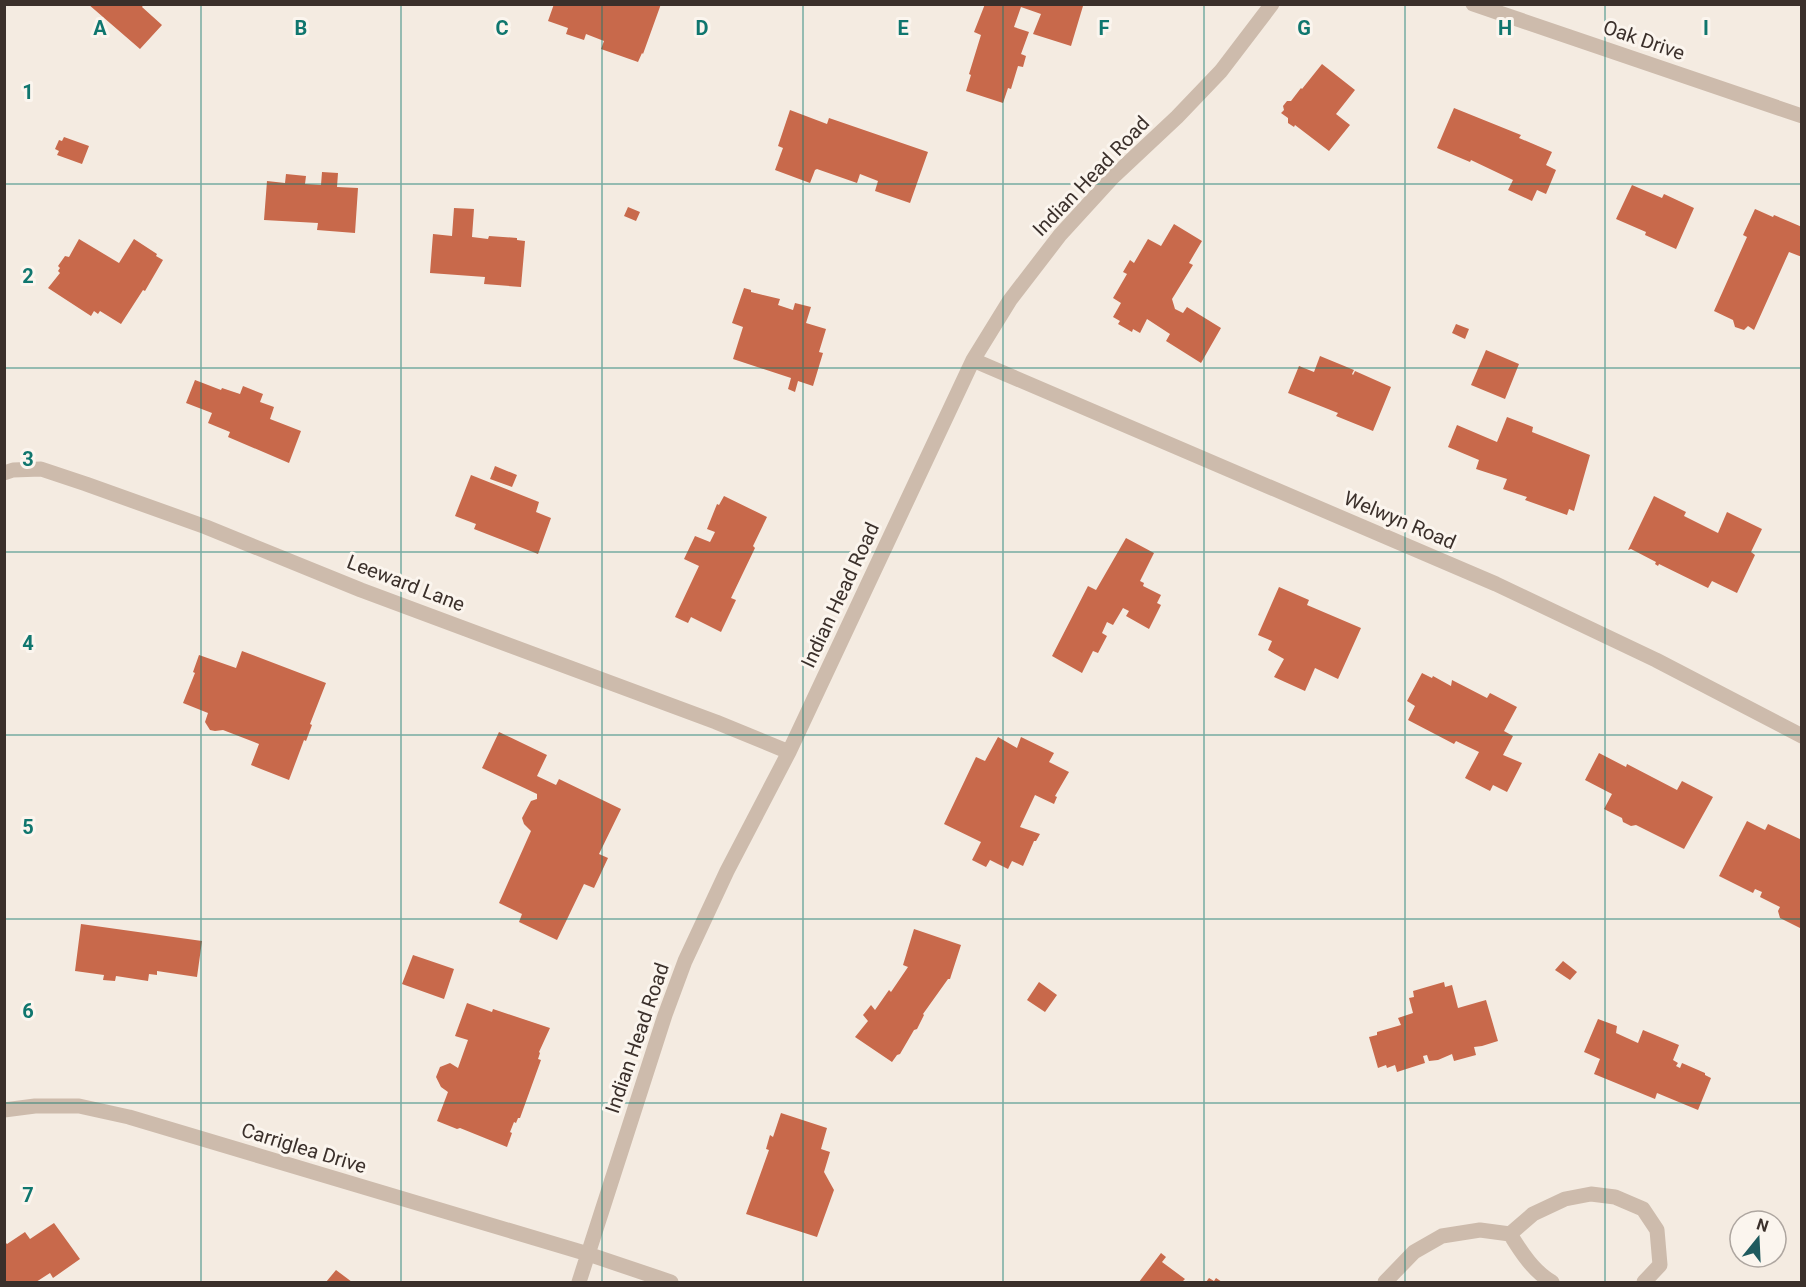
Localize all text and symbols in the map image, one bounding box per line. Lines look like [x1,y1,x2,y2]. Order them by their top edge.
street label: Oak Drive [1600,15,1688,65]
text: A [93,16,107,40]
text: B [295,16,307,40]
text: C [495,16,509,40]
text: D [696,16,709,40]
text: E [897,16,909,40]
text: F [1099,16,1110,40]
text: G [1297,16,1311,40]
text: H [1498,16,1512,40]
text: I [1703,16,1709,40]
text: 1 [22,80,34,104]
street label: Indian Head Road [1028,111,1154,241]
text: 2 [22,264,34,288]
text: 3 [22,447,34,471]
street label: Welwyn Road [1340,486,1460,554]
street label: Indian Head Road [796,519,884,671]
street label: Leeward Lane [344,550,468,616]
text: 4 [22,631,34,655]
text: 5 [22,815,34,839]
street label: Indian Head Road [600,960,674,1116]
text: 6 [22,999,34,1023]
street label: Carriglea Drive [238,1118,370,1178]
text: 7 [22,1183,34,1207]
north arrow [1728,1209,1788,1269]
text: N [1754,1214,1771,1236]

